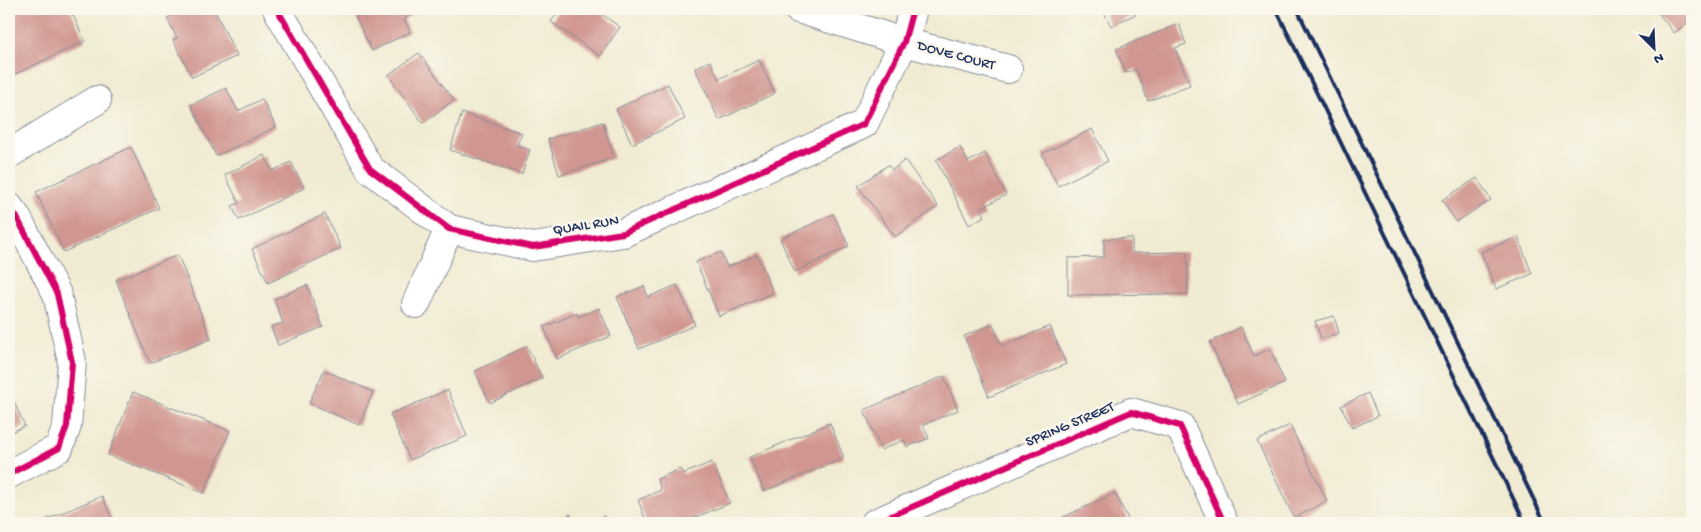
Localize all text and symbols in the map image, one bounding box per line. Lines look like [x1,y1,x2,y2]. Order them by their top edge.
north arrow [1628,22,1678,72]
street label: DOVE COURT [914,37,998,75]
text: N [1651,48,1666,67]
street label: QUAIL RUN [552,212,620,240]
street label: SPRING STREET [1023,398,1118,452]

